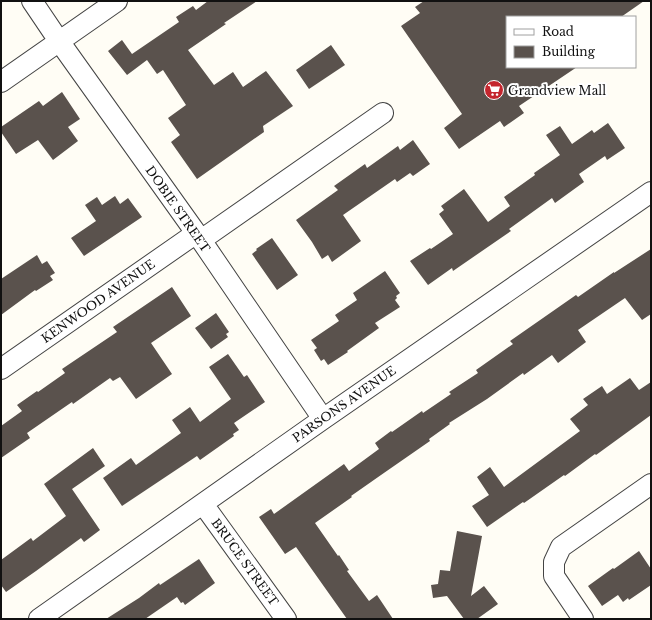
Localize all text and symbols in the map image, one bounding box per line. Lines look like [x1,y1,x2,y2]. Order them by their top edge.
legend [506,16,636,68]
text: Road [542,24,574,39]
text: Building [542,44,596,59]
supermarket icon: Grandview Mall [483,79,505,101]
place label: Grandview Mall [508,83,606,98]
street label: DOBIE STREET [143,163,214,255]
street label: KENWOOD AVENUE [38,256,158,346]
street label: PARSONS AVENUE [289,362,399,445]
street label: BRUCE STREET [208,515,282,609]

